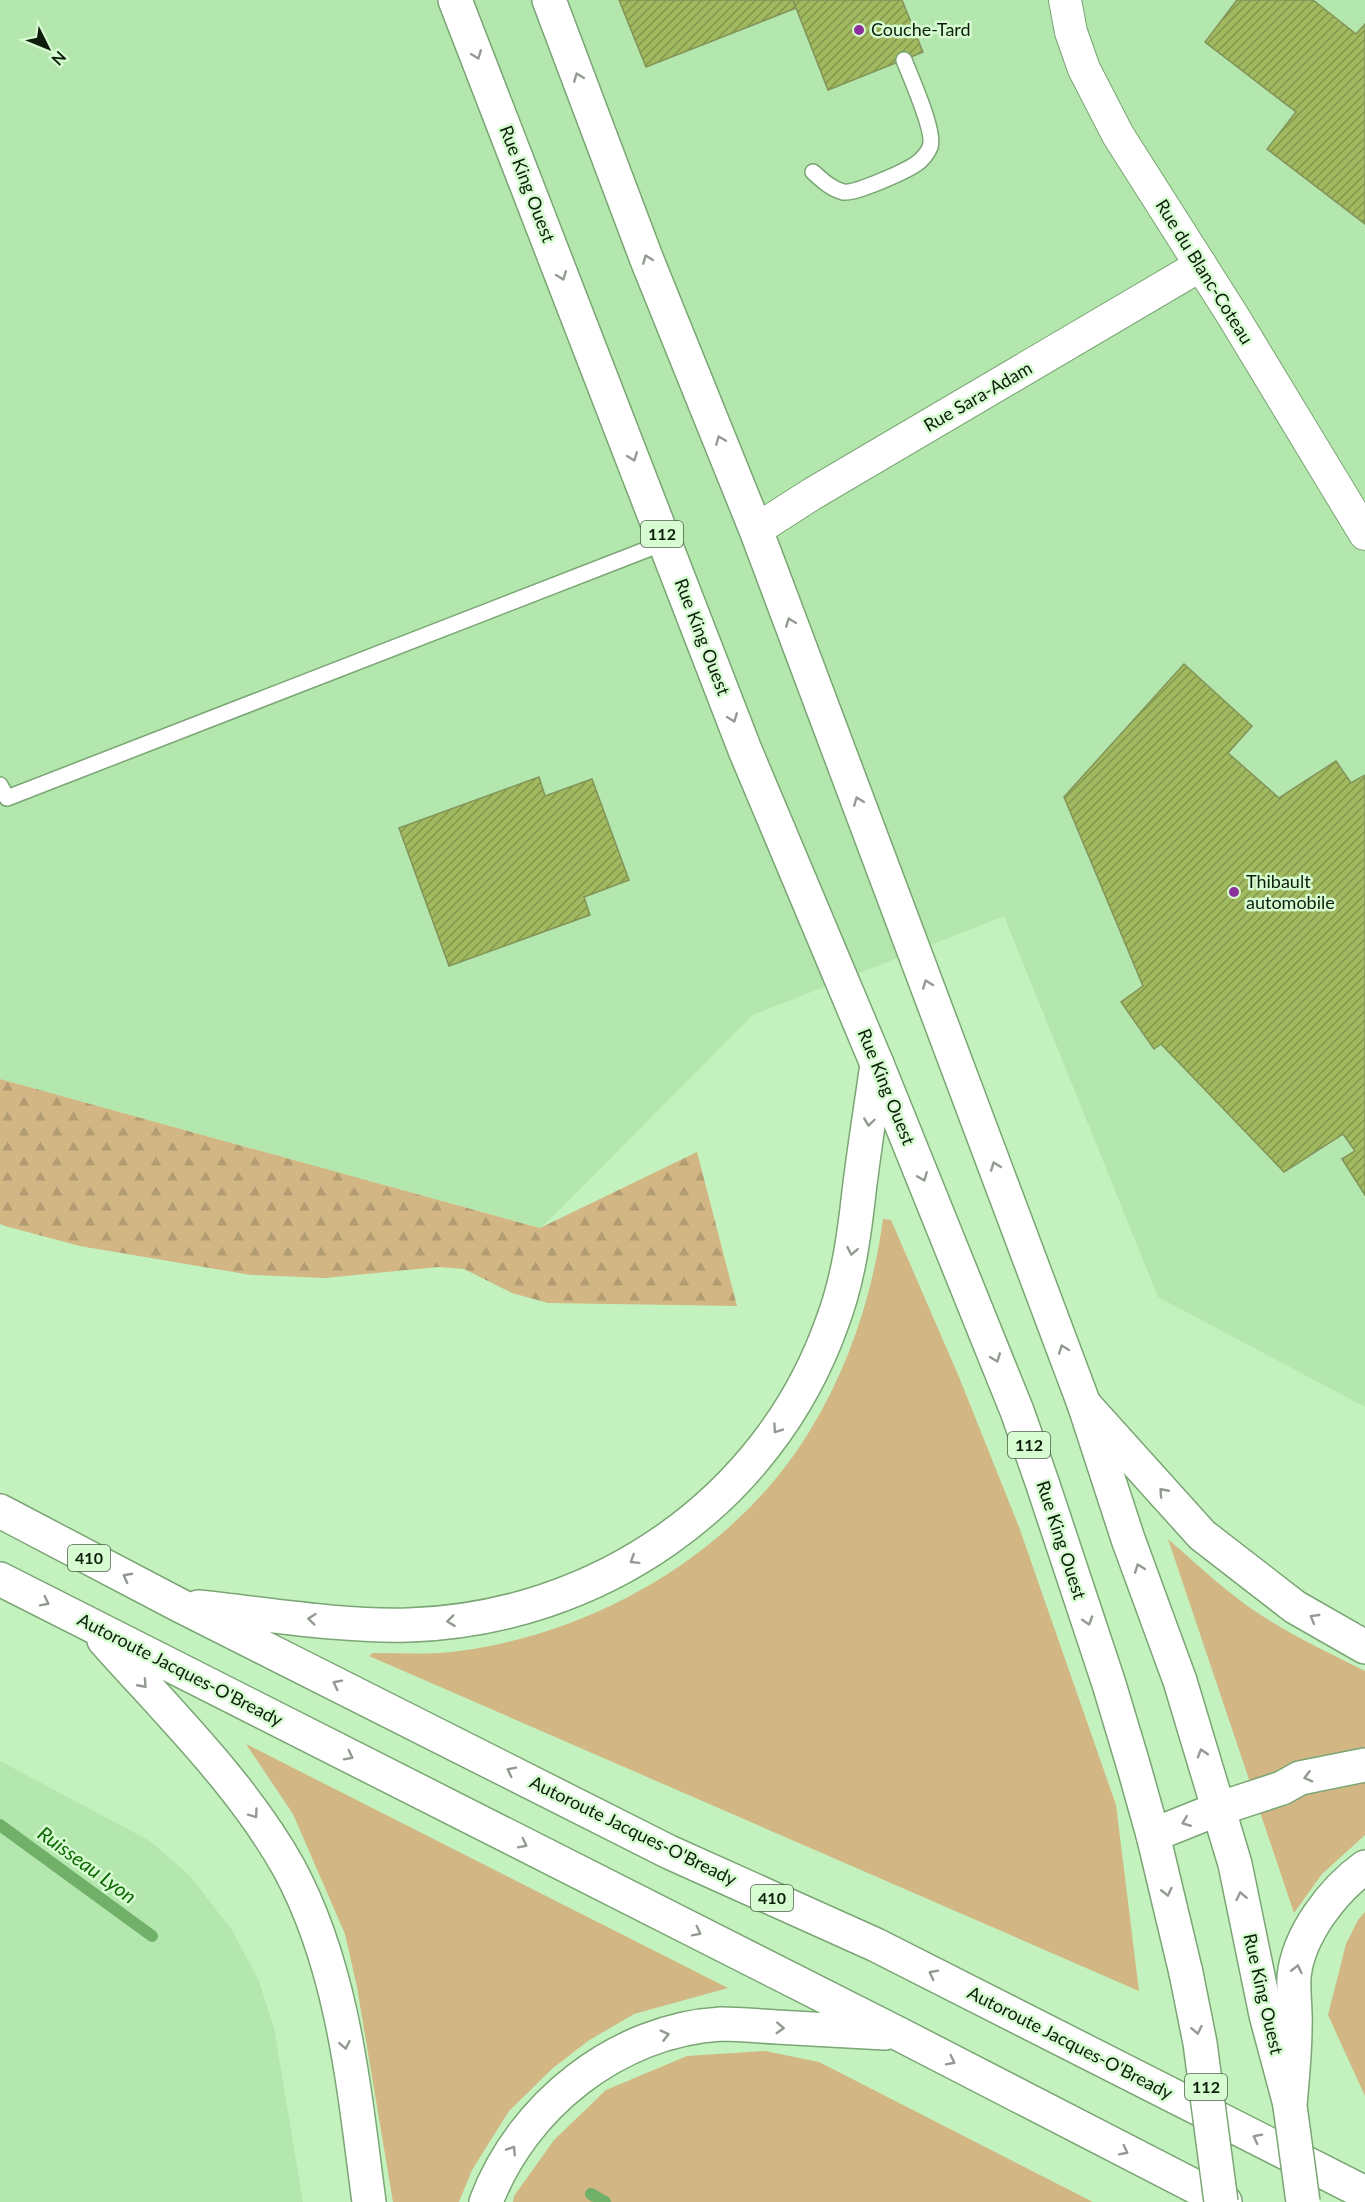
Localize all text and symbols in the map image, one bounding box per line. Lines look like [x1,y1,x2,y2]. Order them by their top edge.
north arrow [18,18,78,78]
place label: Couche-Tard [871,18,971,40]
marker: Couche-Tard [852,23,866,37]
text: N [48,48,70,70]
one-way arrow [469,49,482,59]
one-way arrow [573,72,585,83]
street label: Rue King Ouest [496,122,561,246]
street label: Rue du Blanc-Coteau [1151,195,1258,348]
one-way arrow [641,255,654,265]
one-way arrow [555,269,567,280]
street label: Rue Sara-Adam [919,356,1036,436]
one-way arrow [715,436,727,447]
one-way arrow [625,452,638,462]
road number: 112 [641,521,683,547]
street label: Rue King Ouest [671,575,736,699]
one-way arrow [785,617,798,628]
one-way arrow [725,712,738,723]
one-way arrow [853,796,866,807]
place label: Thibault automobile [1246,870,1335,913]
marker: Thibault automobile [1227,885,1241,899]
one-way arrow [922,979,935,989]
street label: Rue King Ouest [854,1025,920,1148]
one-way arrow [863,1118,875,1127]
one-way arrow [990,1162,1003,1172]
one-way arrow [916,1171,928,1182]
one-way arrow [846,1245,859,1255]
one-way arrow [1058,1344,1071,1355]
one-way arrow [989,1351,1001,1362]
one-way arrow [773,1423,784,1434]
road number: 112 [1008,1432,1050,1458]
street label: Rue King Ouest [1032,1478,1092,1602]
one-way arrow [1159,1488,1170,1499]
road number: 410 [68,1545,110,1571]
one-way arrow [630,1552,641,1563]
one-way arrow [1134,1564,1146,1575]
one-way arrow [122,1573,133,1585]
one-way arrow [39,1595,50,1606]
street label: Autoroute Jacques-O'Bready [74,1608,287,1731]
one-way arrow [307,1613,316,1625]
one-way arrow [447,1614,456,1627]
one-way arrow [1310,1614,1320,1625]
one-way arrow [1081,1615,1094,1626]
one-way arrow [136,1677,147,1688]
one-way arrow [333,1680,343,1691]
one-way arrow [342,1748,353,1760]
one-way arrow [1197,1748,1209,1759]
one-way arrow [507,1767,518,1779]
one-way arrow [1303,1769,1313,1782]
street label: Autoroute Jacques-O'Bready [526,1770,741,1890]
one-way arrow [247,1808,258,1819]
one-way arrow [1181,1815,1192,1827]
water label: Ruisseau Lyon [34,1820,141,1908]
one-way arrow [516,1836,527,1848]
road number: 410 [751,1885,793,1911]
one-way arrow [1159,1887,1172,1897]
one-way arrow [1235,1891,1248,1901]
one-way arrow [690,1925,701,1936]
street label: Rue King Ouest [1239,1931,1289,2057]
one-way arrow [1289,1964,1302,1974]
one-way arrow [929,1969,940,1981]
street label: Autoroute Jacques-O'Bready [964,1981,1177,2104]
one-way arrow [775,2021,784,2034]
one-way arrow [1190,2025,1203,2035]
one-way arrow [659,2029,669,2042]
one-way arrow [339,2040,351,2049]
one-way arrow [944,2054,955,2065]
road number: 112 [1185,2074,1227,2100]
one-way arrow [1252,2134,1263,2145]
one-way arrow [1117,2143,1128,2155]
one-way arrow [505,2146,516,2157]

